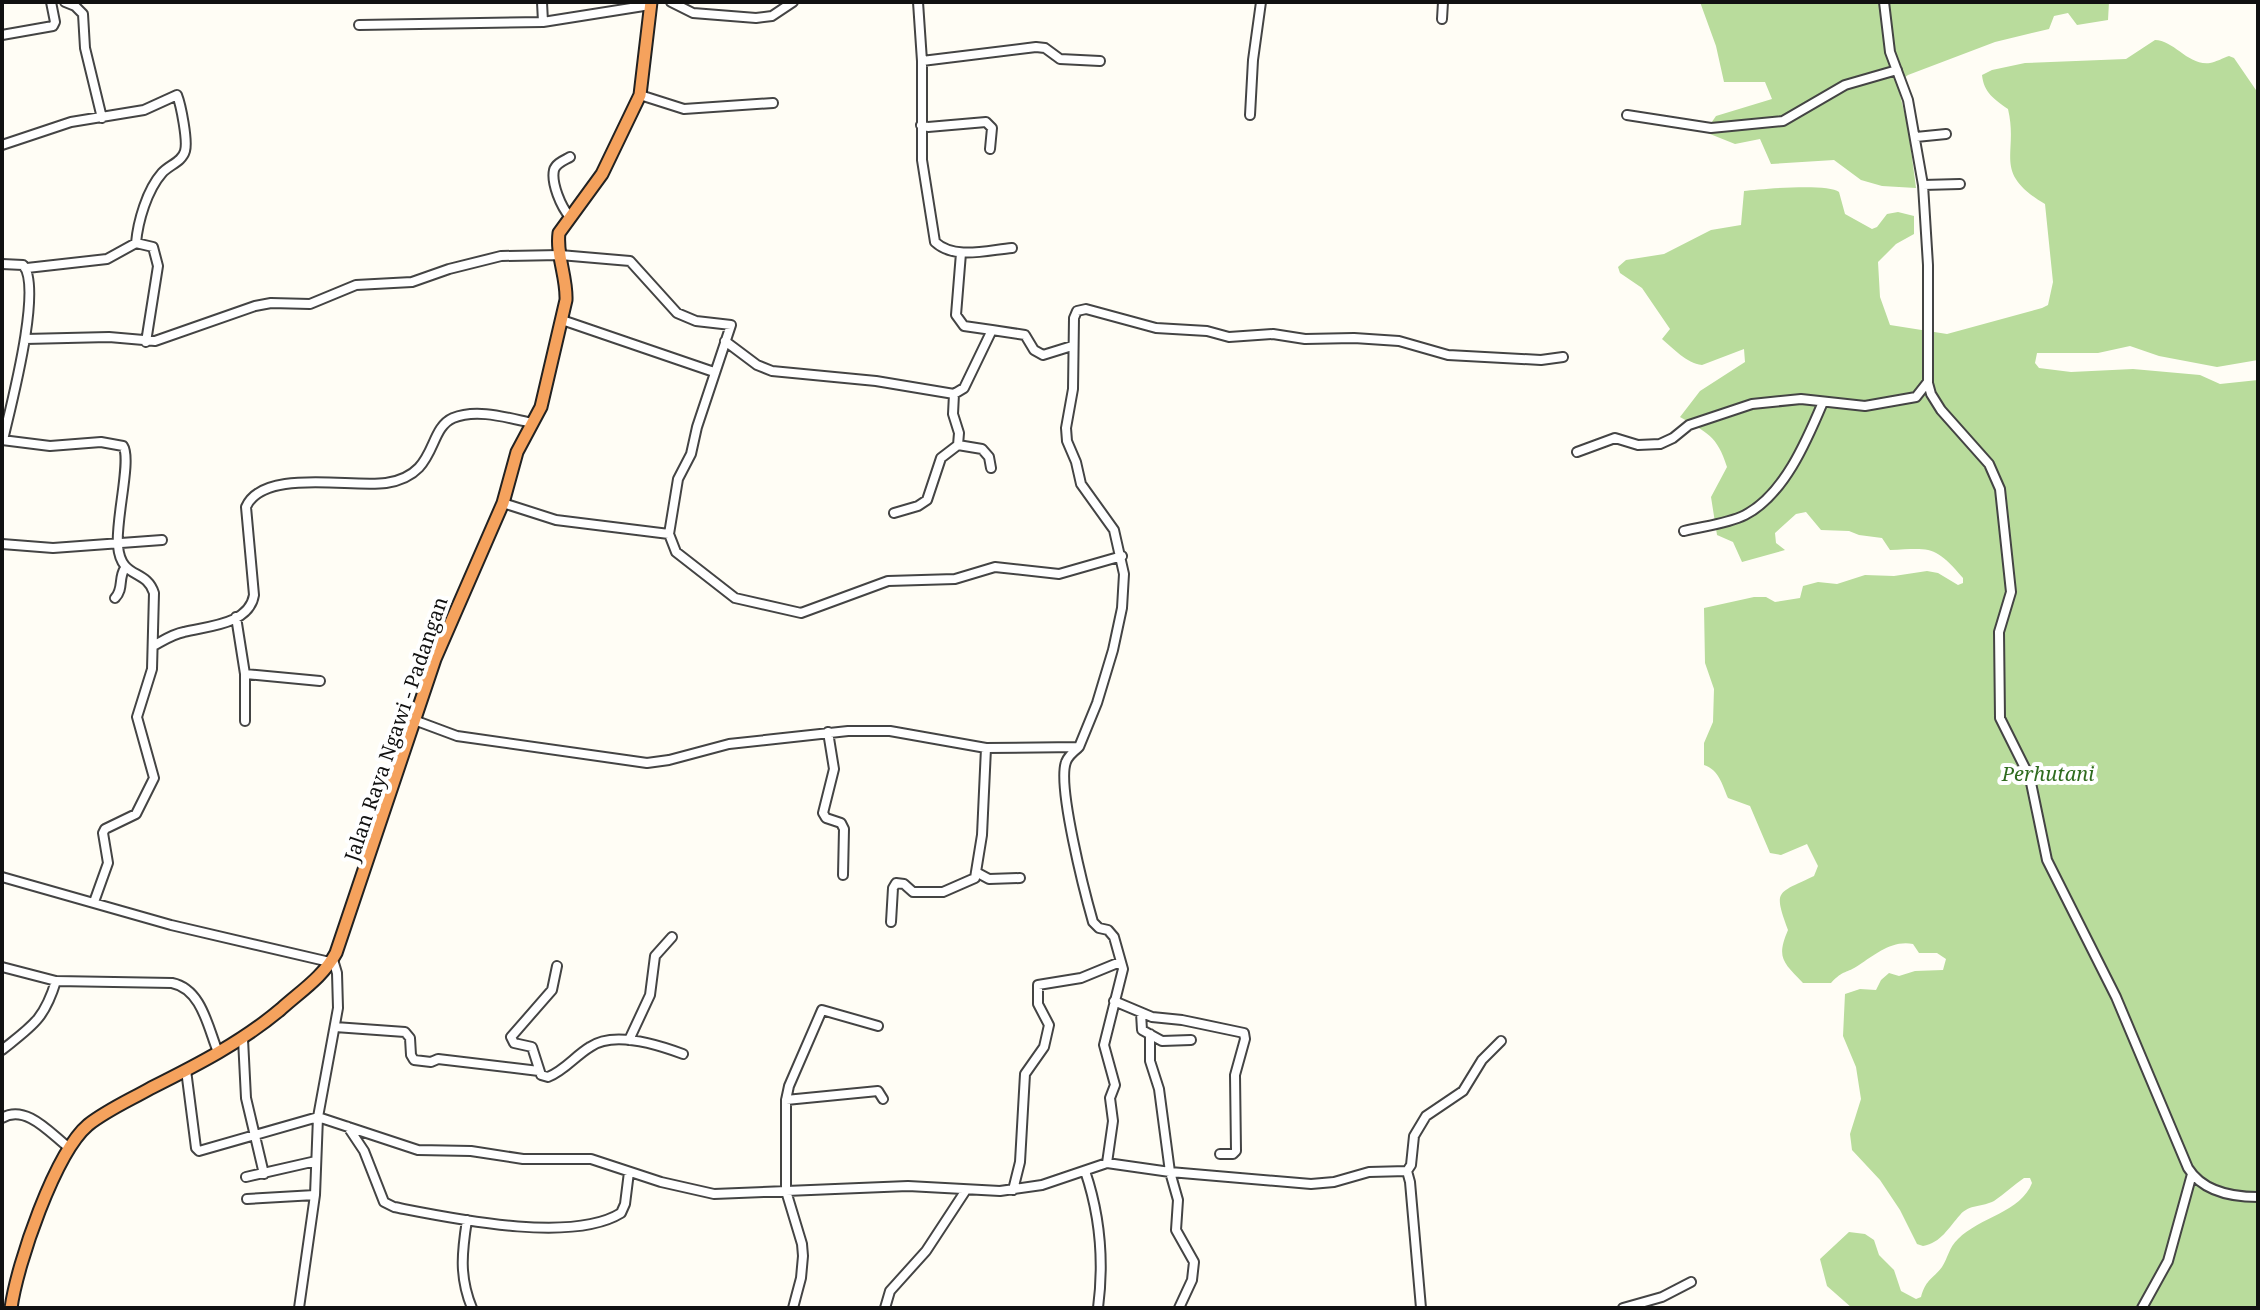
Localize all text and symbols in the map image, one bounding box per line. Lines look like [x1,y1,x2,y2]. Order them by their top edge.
street label: Jalan Raya Ngawi - Padangan [337,593,454,866]
park label: Perhutani [2001,760,2094,787]

